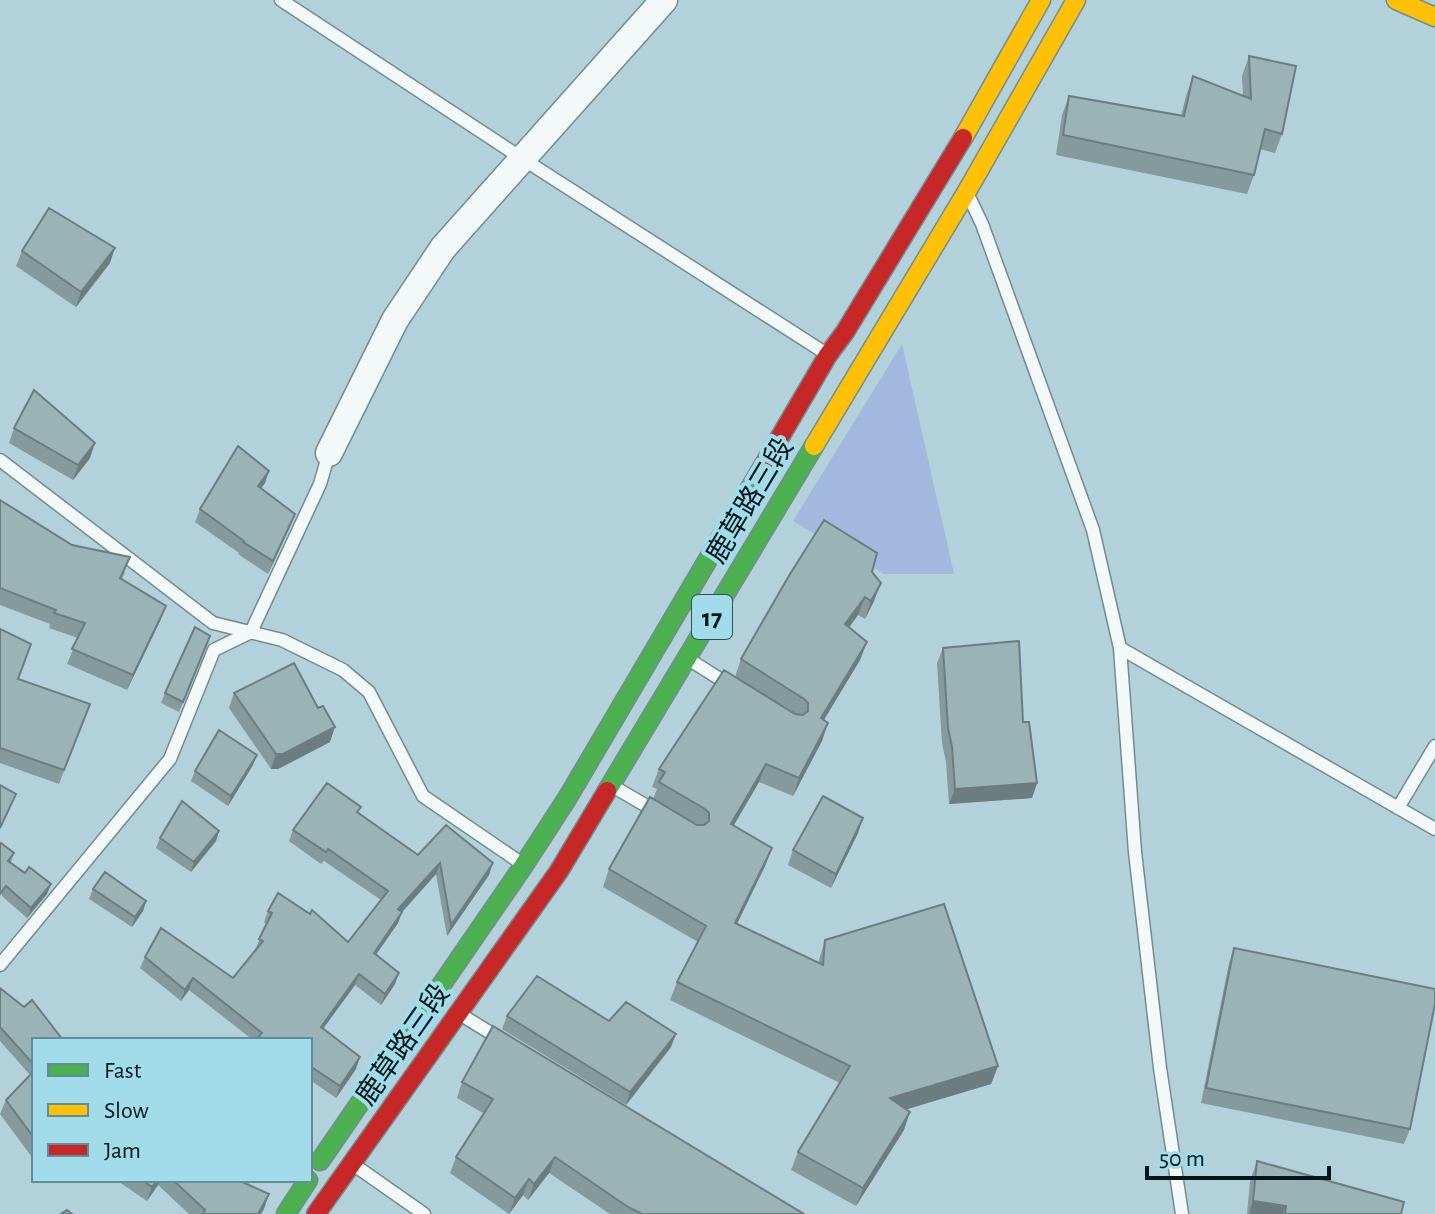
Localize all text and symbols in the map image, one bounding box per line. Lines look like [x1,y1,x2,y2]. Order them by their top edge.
street label: 鹿草路三段 [701,433,799,568]
road number: 17 [692,595,732,639]
street label: 鹿草路三段 [350,979,455,1111]
legend [32,1038,312,1182]
text: Fast [104,1059,142,1083]
text: Slow [104,1099,149,1123]
scale bar [1147,1130,1329,1180]
text: Jam [104,1139,141,1163]
text: 50 m [1159,1147,1205,1171]

